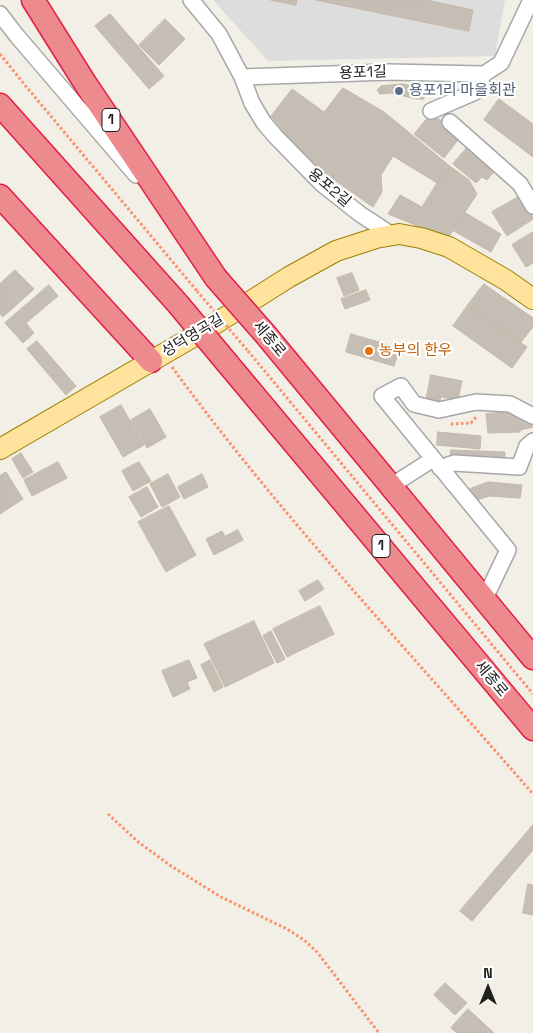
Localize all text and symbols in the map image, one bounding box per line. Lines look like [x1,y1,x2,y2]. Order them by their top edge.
street label: 용포1길 [339,63,387,83]
place label: 용포1리 마을회관 [409,82,516,100]
marker: 용포1리 마을회관 [393,85,405,97]
road number: 1 [102,108,120,132]
street label: 용포2길 [304,165,354,211]
street label: 성덕영곡길 [159,311,227,361]
street label: 세종로 [249,317,289,361]
place label: 농부의 한우 [379,342,452,360]
marker: 농부의 한우 [363,345,375,357]
road number: 1 [372,534,390,558]
street label: 세종로 [471,657,511,701]
north arrow [463,963,513,1013]
text: N [483,964,493,982]

